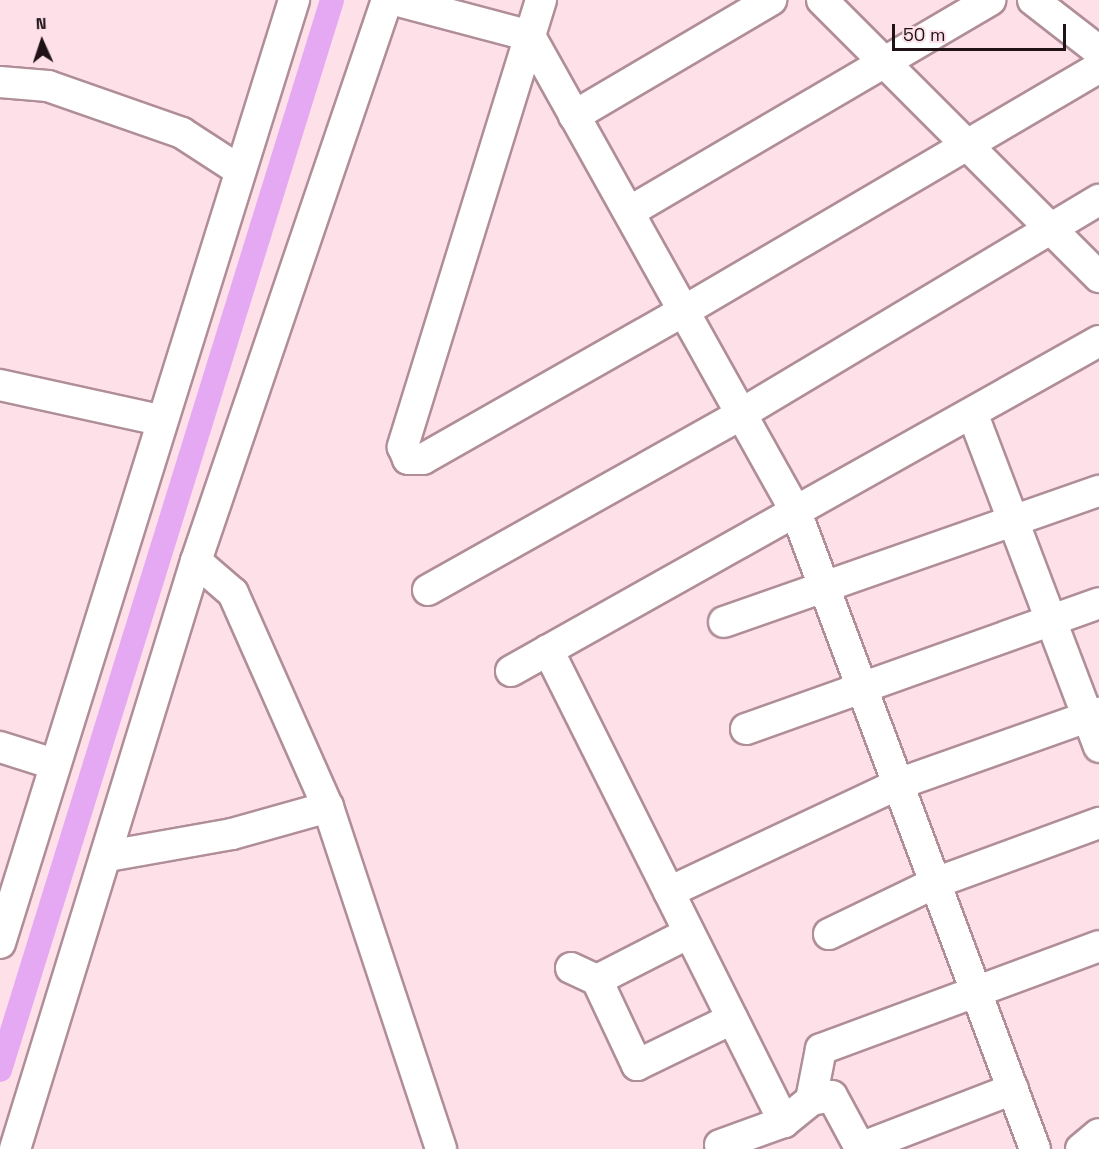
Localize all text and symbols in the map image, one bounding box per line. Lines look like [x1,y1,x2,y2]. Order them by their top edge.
north arrow [12,12,72,72]
scale bar [895,12,1069,50]
text: N [35,13,47,34]
text: 50 m [903,23,945,46]

